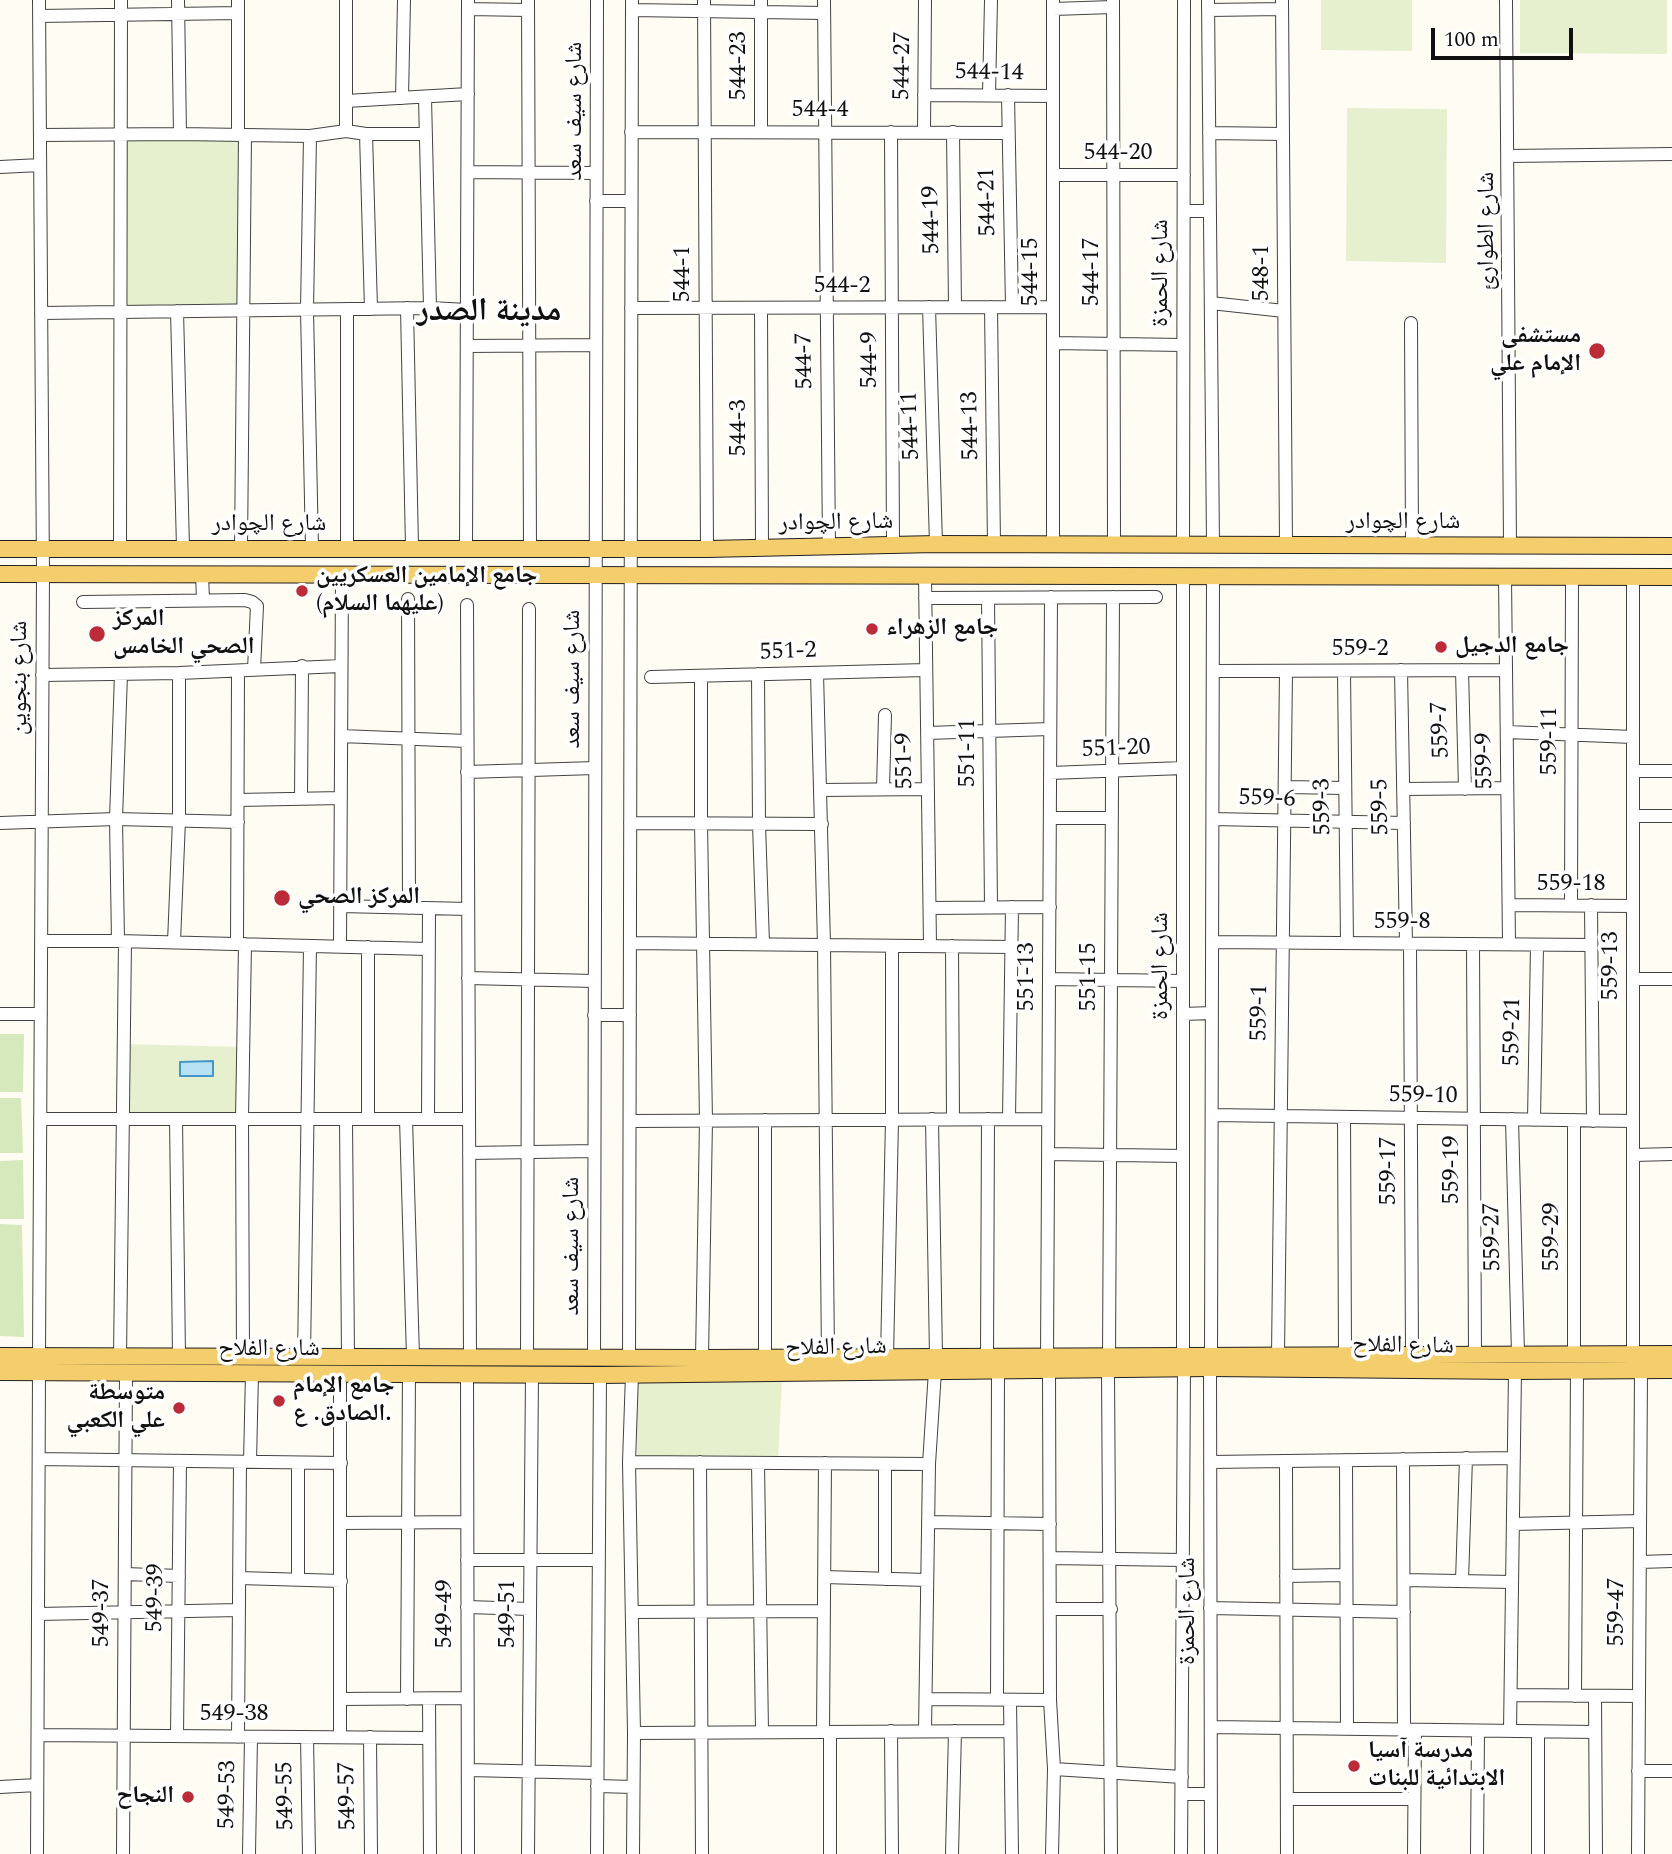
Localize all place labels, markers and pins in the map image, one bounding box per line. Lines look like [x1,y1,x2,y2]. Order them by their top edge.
place label: مستشفى الإمام علي [1490,323,1581,379]
marker: مستشفى الإمام علي [1587,341,1607,361]
place label: جامع الإمامين العسكريين (عليهما السلام) [316,563,537,619]
marker: جامع الإمامين العسكريين (عليهما السلام) [294,583,310,599]
place label: المركز الصحي الخامس [113,606,255,662]
place label: جامع الزهراء [886,615,998,643]
marker: جامع الزهراء [864,621,880,637]
marker: المركز الصحي الخامس [87,624,107,644]
place label: جامع الدجيل [1455,633,1569,661]
marker: جامع الدجيل [1433,639,1449,655]
place label: المركز الصحي [298,884,420,912]
marker: المركز الصحي [272,888,292,908]
place label: جامع الإمام الصادق. ع. [293,1373,395,1429]
place label: متوسطة علي الكعبي [67,1380,165,1436]
marker: جامع الإمام الصادق. ع. [271,1393,287,1409]
marker: متوسطة علي الكعبي [171,1400,187,1416]
place label: مدرسة آسيا الابتدائية للبنات [1368,1738,1505,1794]
marker: مدرسة آسيا الابتدائية للبنات [1346,1758,1362,1774]
place label: النجاح [117,1783,174,1811]
marker: النجاح [180,1789,196,1805]

